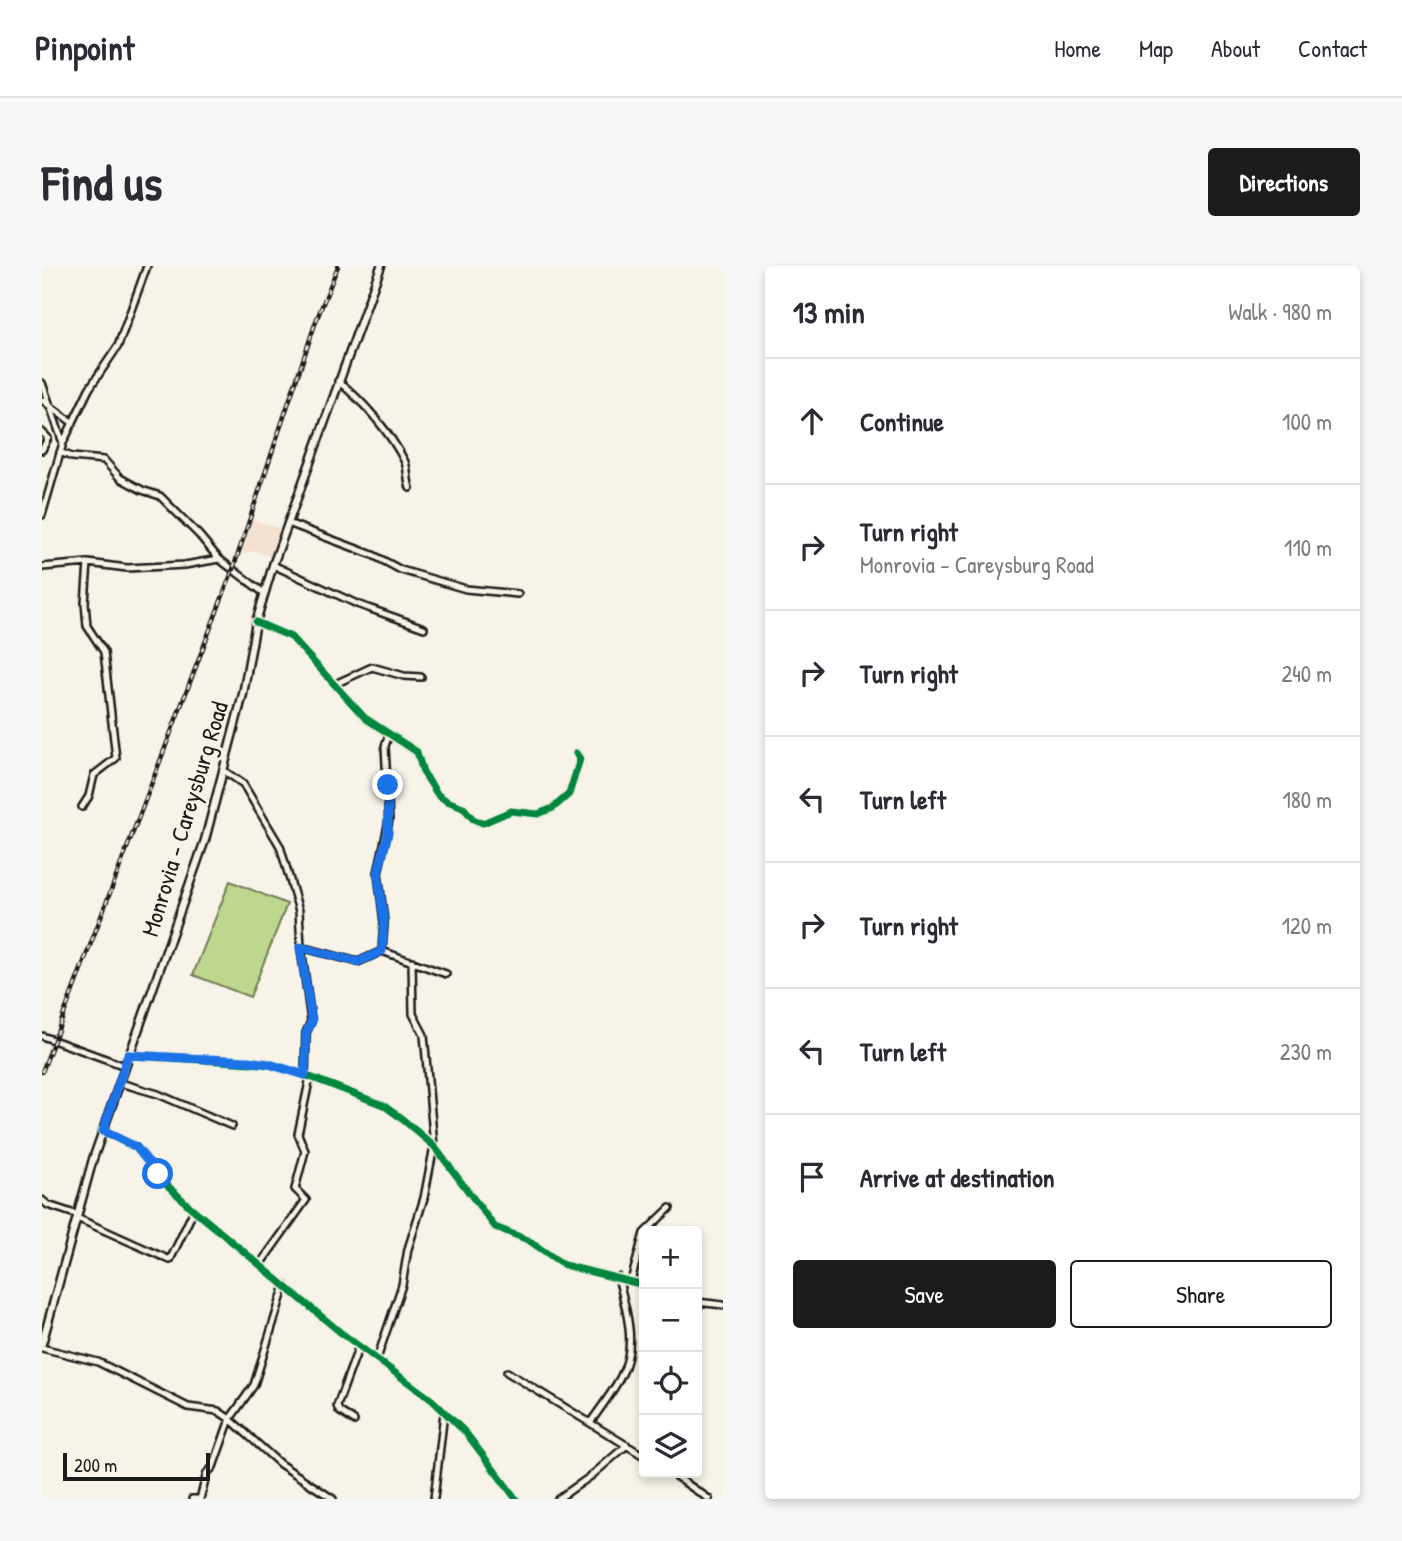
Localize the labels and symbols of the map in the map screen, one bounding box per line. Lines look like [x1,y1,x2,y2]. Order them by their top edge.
street label: Monrovia - Careysburg Road [133,697,235,940]
route end [372,769,403,800]
route start [142,1158,173,1189]
scale bar [63,1450,210,1482]

